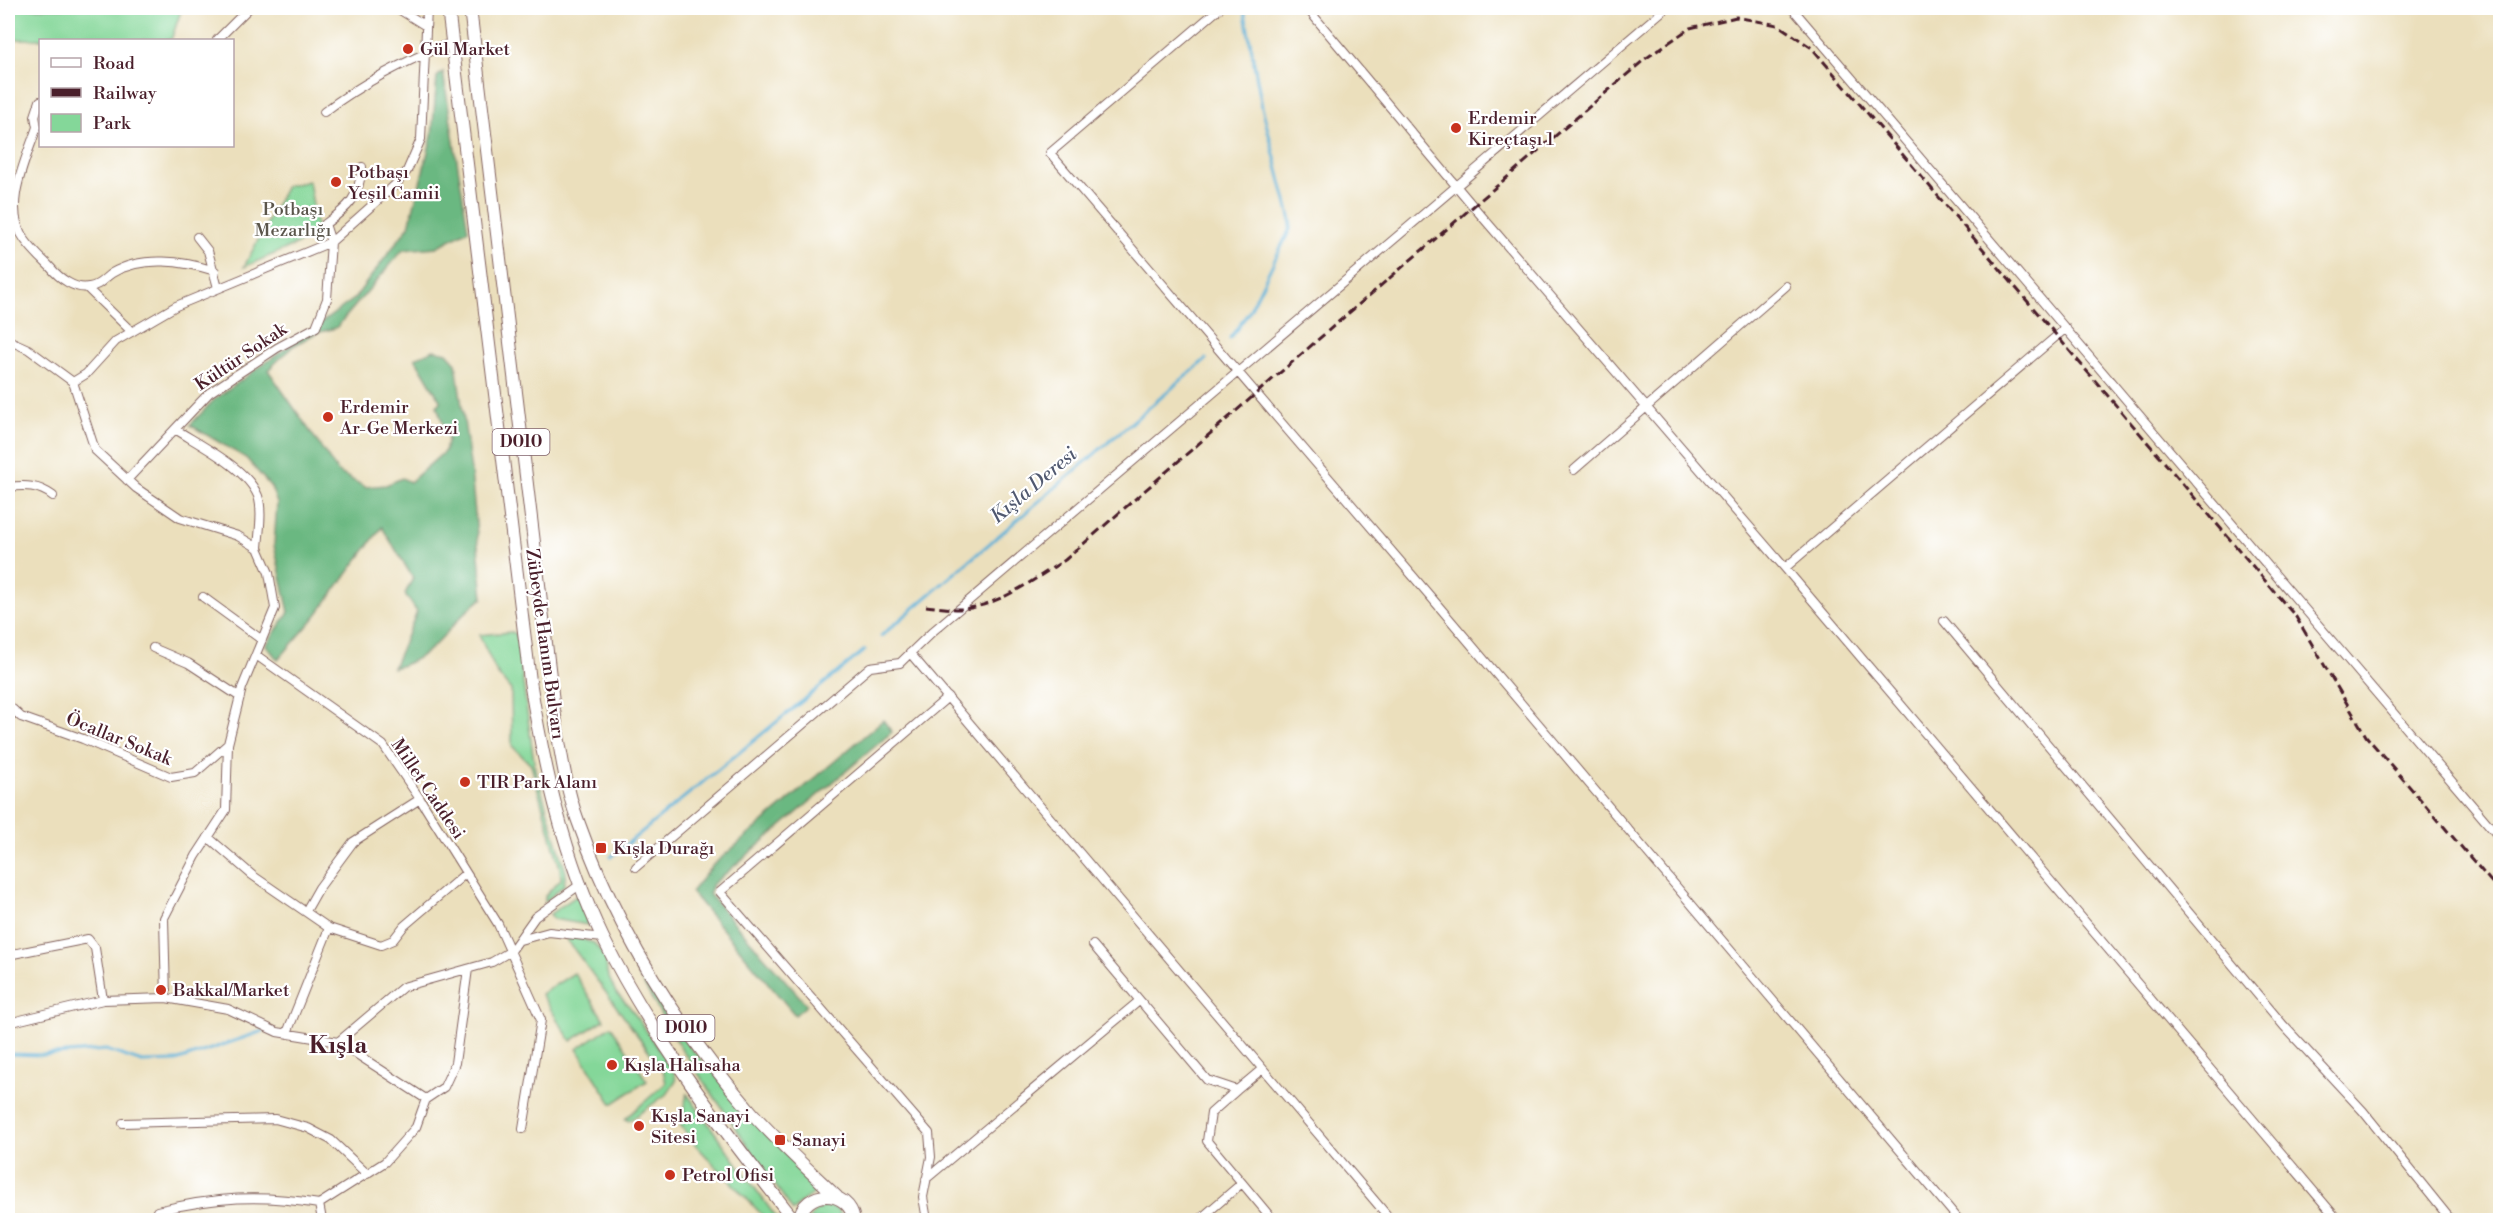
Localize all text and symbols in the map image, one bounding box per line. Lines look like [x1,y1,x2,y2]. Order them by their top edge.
place label: Gül Market [420,38,510,61]
legend [39,39,234,147]
marker: Gül Market [401,42,415,56]
text: Road [93,52,136,75]
text: Railway [93,82,157,105]
place label: Erdemir Kireçtaşı 1 [1468,107,1554,151]
text: Park [93,112,132,135]
marker: Erdemir Kireçtaşı 1 [1449,121,1463,135]
place label: Potbaşı Yeşil Camii [347,161,440,205]
marker: Potbaşı Yeşil Camii [329,175,343,189]
park label: Potbaşı Mezarlığı [255,198,331,242]
street label: Kültür Sokak [191,317,293,396]
place label: Erdemir Ar-Ge Merkezi [339,396,458,440]
marker: Erdemir Ar-Ge Merkezi [321,410,335,424]
road number: D010 [492,429,550,455]
water label: Kışla Deresi [986,442,1083,530]
street label: Zübeyde Hanım Bulvarı [520,547,570,741]
street label: Öcallar Sokak [63,707,177,771]
street label: Millet Caddesi [386,734,470,844]
place label: TIR Park Alanı [477,771,597,794]
marker: TIR Park Alanı [458,775,472,789]
place label: Kışla Durağı [613,837,714,860]
marker: Kışla Durağı [594,841,608,855]
place label: Bakkal/Market [172,979,290,1002]
marker: Bakkal/Market [154,983,168,997]
road number: D010 [658,1015,714,1041]
district label: Kışla [309,1031,368,1061]
place label: Kışla Halısaha [624,1054,742,1077]
marker: Kışla Halısaha [605,1058,619,1072]
place label: Kışla Sanayi Sitesi [651,1105,750,1149]
marker: Kışla Sanayi Sitesi [632,1119,646,1133]
place label: Sanayi [792,1129,846,1152]
marker: Sanayi [773,1133,787,1147]
place label: Petrol Ofisi [682,1164,774,1187]
marker: Petrol Ofisi [663,1168,677,1182]

